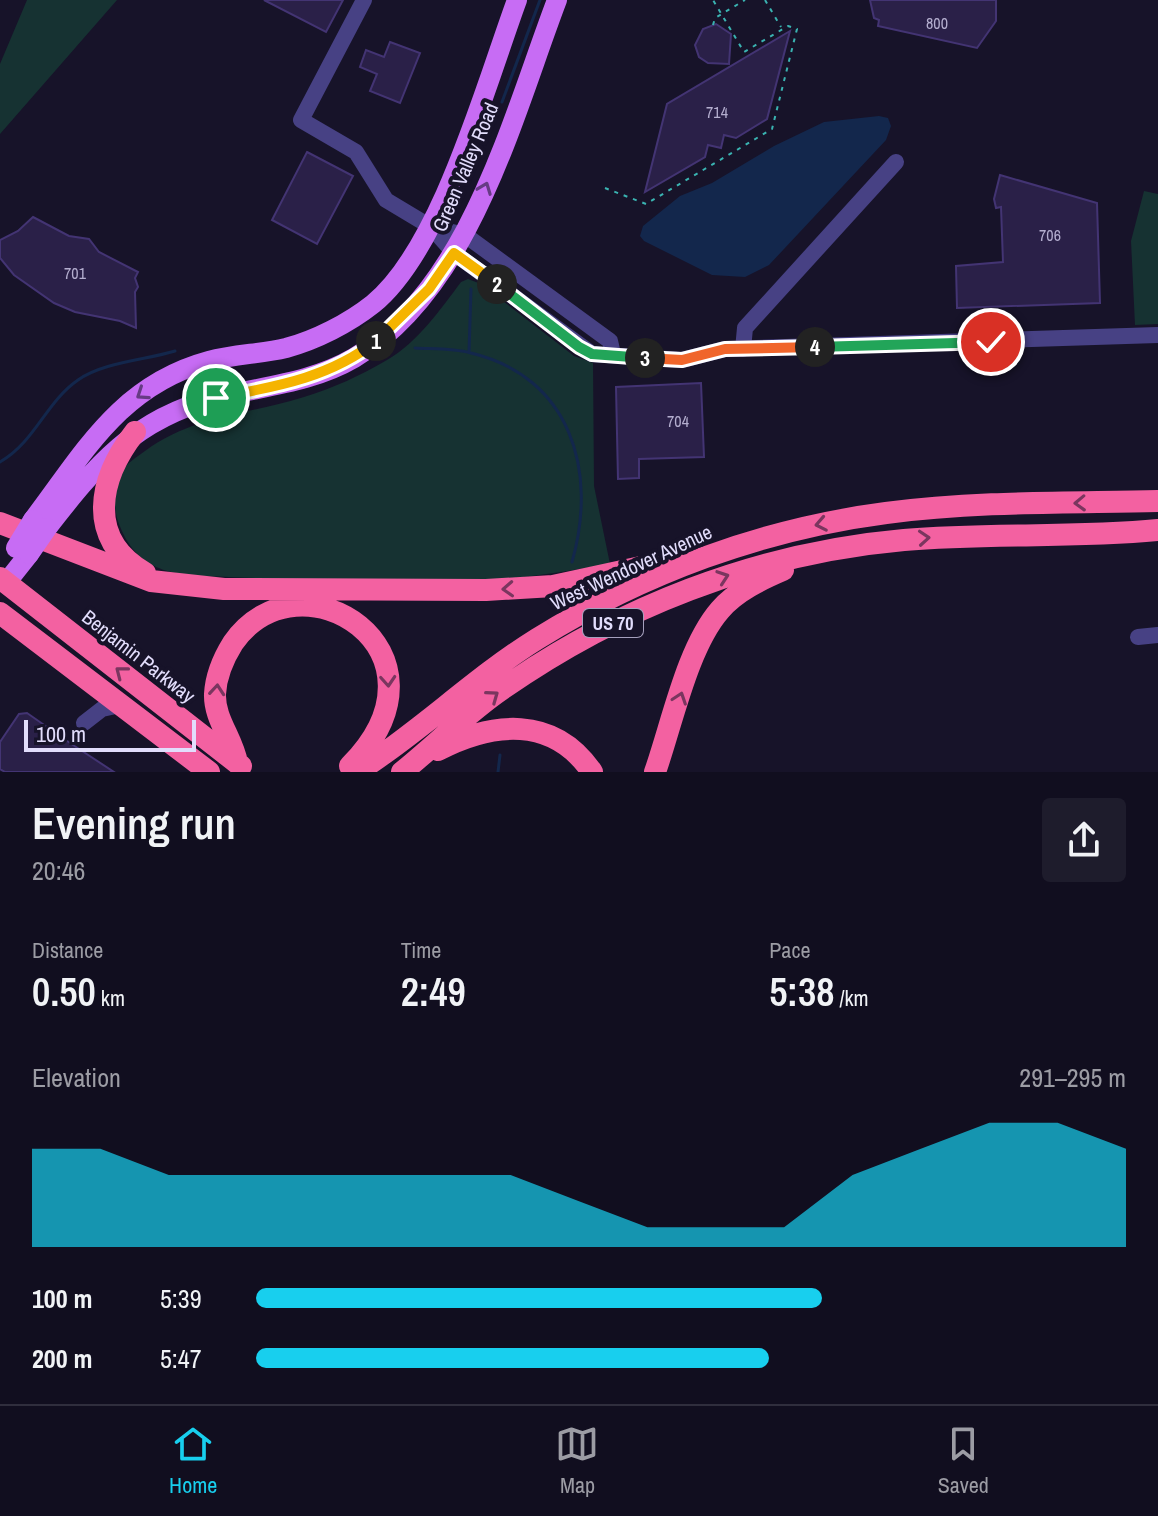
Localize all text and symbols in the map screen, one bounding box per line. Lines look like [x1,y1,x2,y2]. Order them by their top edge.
house number: 800 [926,12,948,34]
street label: Green Valley Road [426,98,504,236]
house number: 714 [706,101,728,123]
one-way arrow [475,182,492,196]
house number: 706 [1039,224,1061,246]
house number: 701 [64,262,87,284]
pin: 2 [477,264,517,304]
text: 2 [492,269,502,299]
pin [957,308,1025,376]
icon: check [969,320,1013,364]
pin: 1 [356,321,396,361]
text: 1 [371,326,381,356]
pin: 4 [795,327,835,367]
text: 4 [810,332,820,362]
pin: 3 [625,338,665,378]
text: 3 [640,343,650,373]
pin [182,364,250,432]
icon: arrive [194,376,238,420]
one-way arrow [136,384,150,399]
house number: 704 [667,410,689,432]
one-way arrow [1073,494,1086,512]
one-way arrow [815,514,828,531]
street label: West Wendover Avenue [546,518,716,616]
one-way arrow [918,530,931,547]
one-way arrow [715,570,729,586]
one-way arrow [501,580,514,597]
street label: Benjamin Parkway [77,603,202,709]
road number: US 70 [583,609,643,637]
one-way arrow [115,667,130,681]
one-way arrow [379,675,396,688]
one-way arrow [208,683,225,696]
one-way arrow [484,691,499,706]
one-way arrow [671,692,687,706]
scale bar [24,716,196,752]
text: 100 m [36,719,86,749]
text: Evening run [32,793,236,853]
button: share [1042,798,1126,882]
text: 20:46 [32,853,85,888]
text: Distance [32,935,103,965]
text: Time [401,935,441,965]
text: Pace [769,935,810,965]
text: 0.50 [32,965,96,1018]
text: 2:49 [401,965,466,1018]
text: 5:38 [769,965,834,1018]
text: km [96,983,125,1013]
text: /km [834,983,868,1013]
text: Elevation [32,1060,121,1095]
text: 291–295 m [1019,1060,1126,1095]
text: 100 m [32,1281,92,1316]
text: 5:39 [160,1281,202,1316]
text: 200 m [32,1341,92,1376]
text: 5:47 [160,1341,202,1376]
tab: Home [169,1422,217,1500]
tab: Map [555,1422,599,1500]
tab: Saved [938,1422,989,1500]

